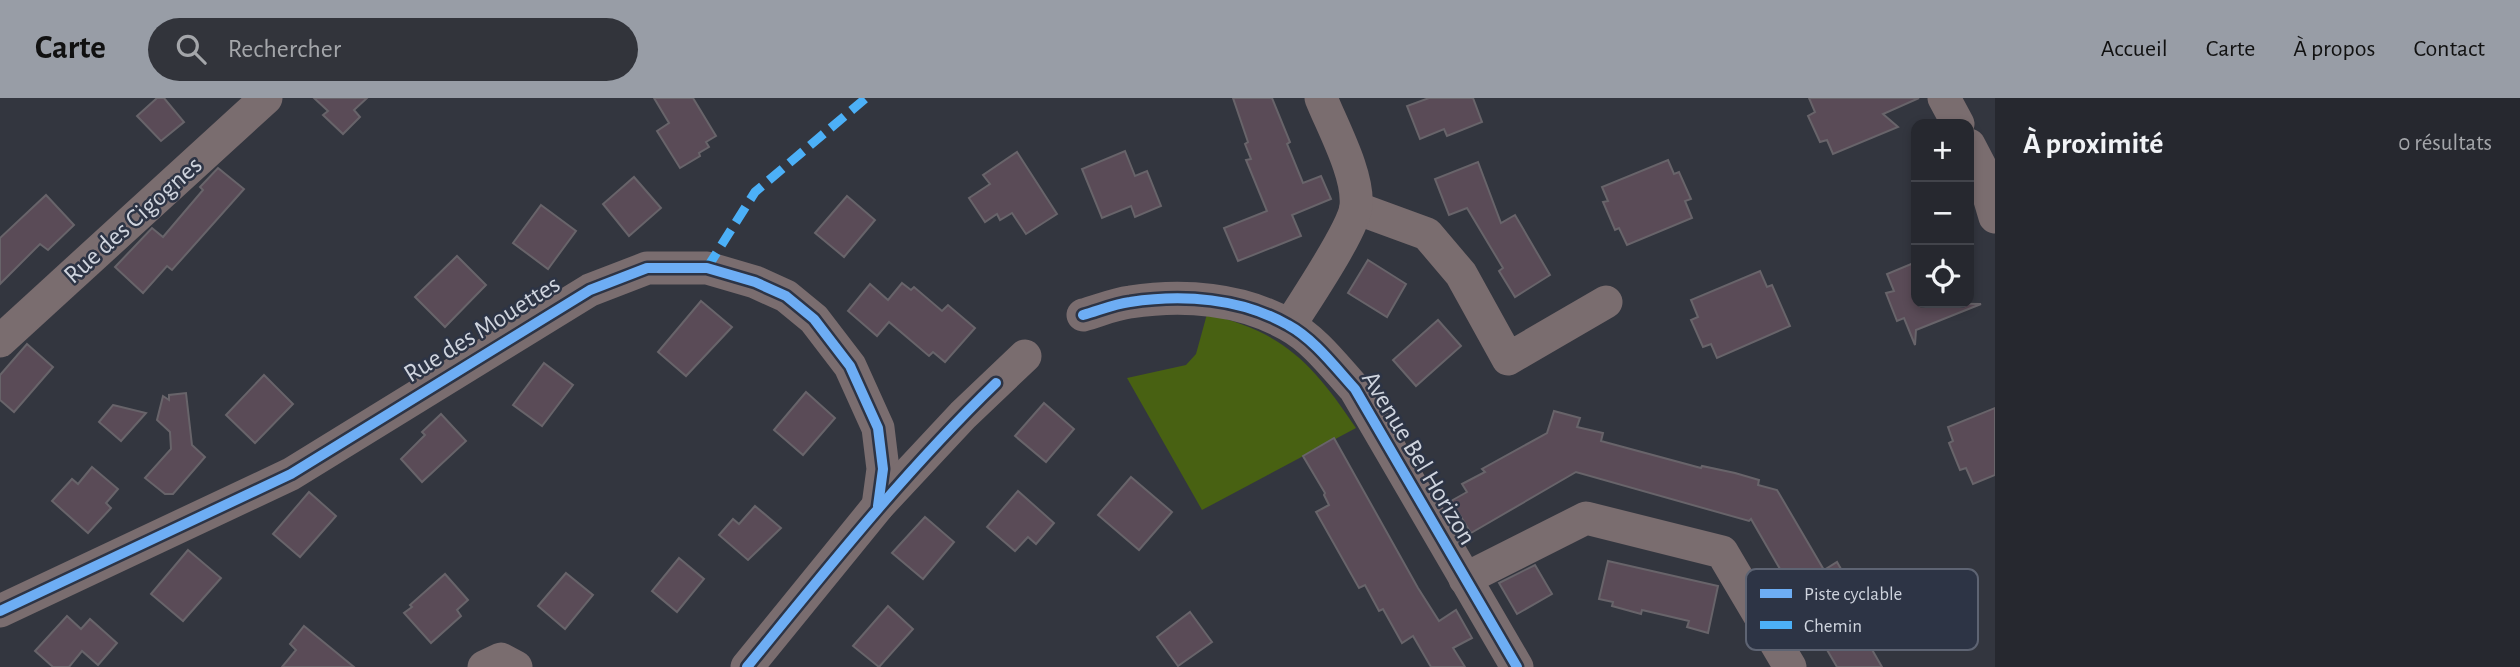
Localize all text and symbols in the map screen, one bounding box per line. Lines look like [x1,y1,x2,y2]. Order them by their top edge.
search box [148,18,638,81]
icon: search [172,30,210,68]
text: Carte [35,32,106,65]
text: Rechercher [228,36,341,62]
text: Accueil [2101,37,2168,61]
text: Carte [2206,37,2255,61]
text: À propos [2293,37,2375,61]
text: Contact [2413,37,2485,61]
map controls [1911,119,1974,308]
button: + [1911,119,1974,182]
text: À proximité [2023,129,2163,159]
text: 0 résultats [2398,132,2492,155]
street label: Rue des Cigognes [59,152,207,288]
button: − [1911,182,1974,245]
button: locate [1911,245,1974,308]
street label: Rue des Mouettes [399,271,565,387]
street label: Avenue Bel Horizon [1357,367,1481,549]
legend [1746,569,1978,650]
text: Piste cyclable [1804,585,1902,604]
text: Chemin [1804,617,1862,636]

